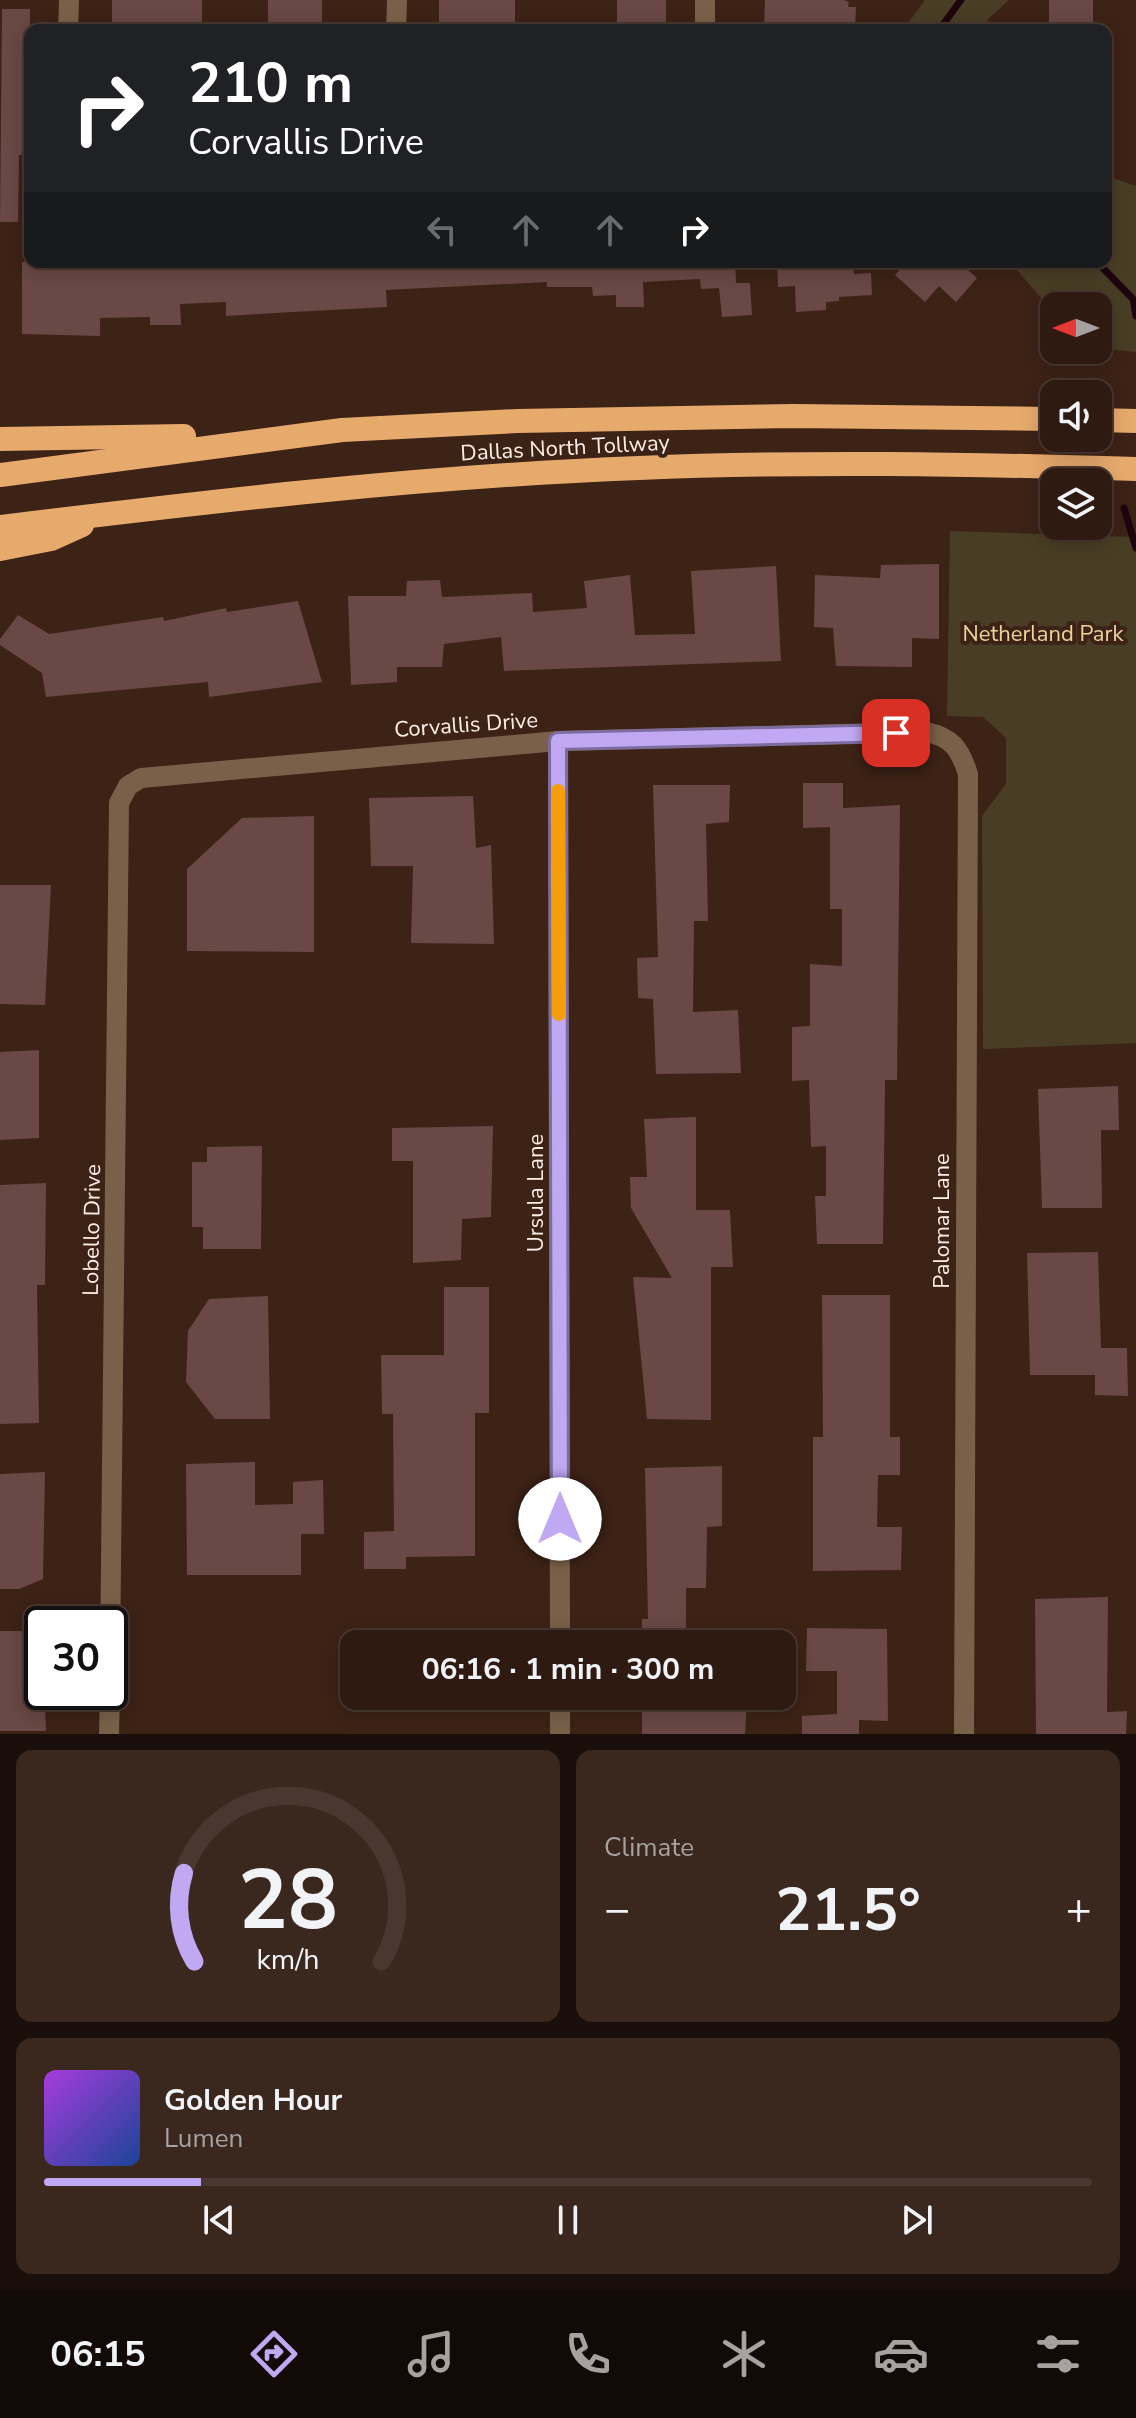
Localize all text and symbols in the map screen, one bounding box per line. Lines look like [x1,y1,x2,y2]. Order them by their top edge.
text: 210 m [188,45,353,122]
icon: right [56,56,160,160]
text: Corvallis Drive [188,118,424,167]
icon: left [420,208,464,252]
icon: ahead [504,208,548,252]
icon: ahead [588,208,632,252]
icon: right [672,208,716,252]
north arrow [1040,292,1112,364]
map controls [1040,292,1112,540]
button: sound [1040,380,1112,452]
street label: Dallas North Tollway [460,428,671,468]
button: layers [1040,468,1112,540]
park label: Netherland Park [963,619,1124,649]
pin [862,699,930,767]
street label: Corvallis Drive [393,705,539,745]
icon: arrive [874,711,918,755]
street label: Ursula Lane [521,1134,551,1252]
street label: Palomar Lane [927,1153,957,1289]
street label: Lobello Drive [76,1164,108,1296]
position arrow [518,1477,602,1561]
speed limit sign: 30 [24,1606,128,1710]
text: 06:16 · 1 min · 300 m [422,1649,714,1690]
text: Climate [604,1830,694,1865]
text: 28 [238,1844,338,1957]
text: 21.5° [775,1869,921,1951]
text: − [604,1880,630,1940]
text: + [1066,1880,1092,1940]
text: km/h [257,1940,319,1979]
text: Golden Hour [164,2080,342,2121]
text: Lumen [164,2121,243,2156]
icon: previous [197,2198,241,2242]
icon: pause [546,2198,590,2242]
icon: next [895,2198,939,2242]
icon: directions [246,2326,302,2382]
icon: music [403,2326,459,2382]
icon: phone [560,2326,616,2382]
icon: climate [716,2326,772,2382]
icon: car [873,2326,929,2382]
icon: filters [1030,2326,1086,2382]
text: 06:15 [50,2330,146,2379]

